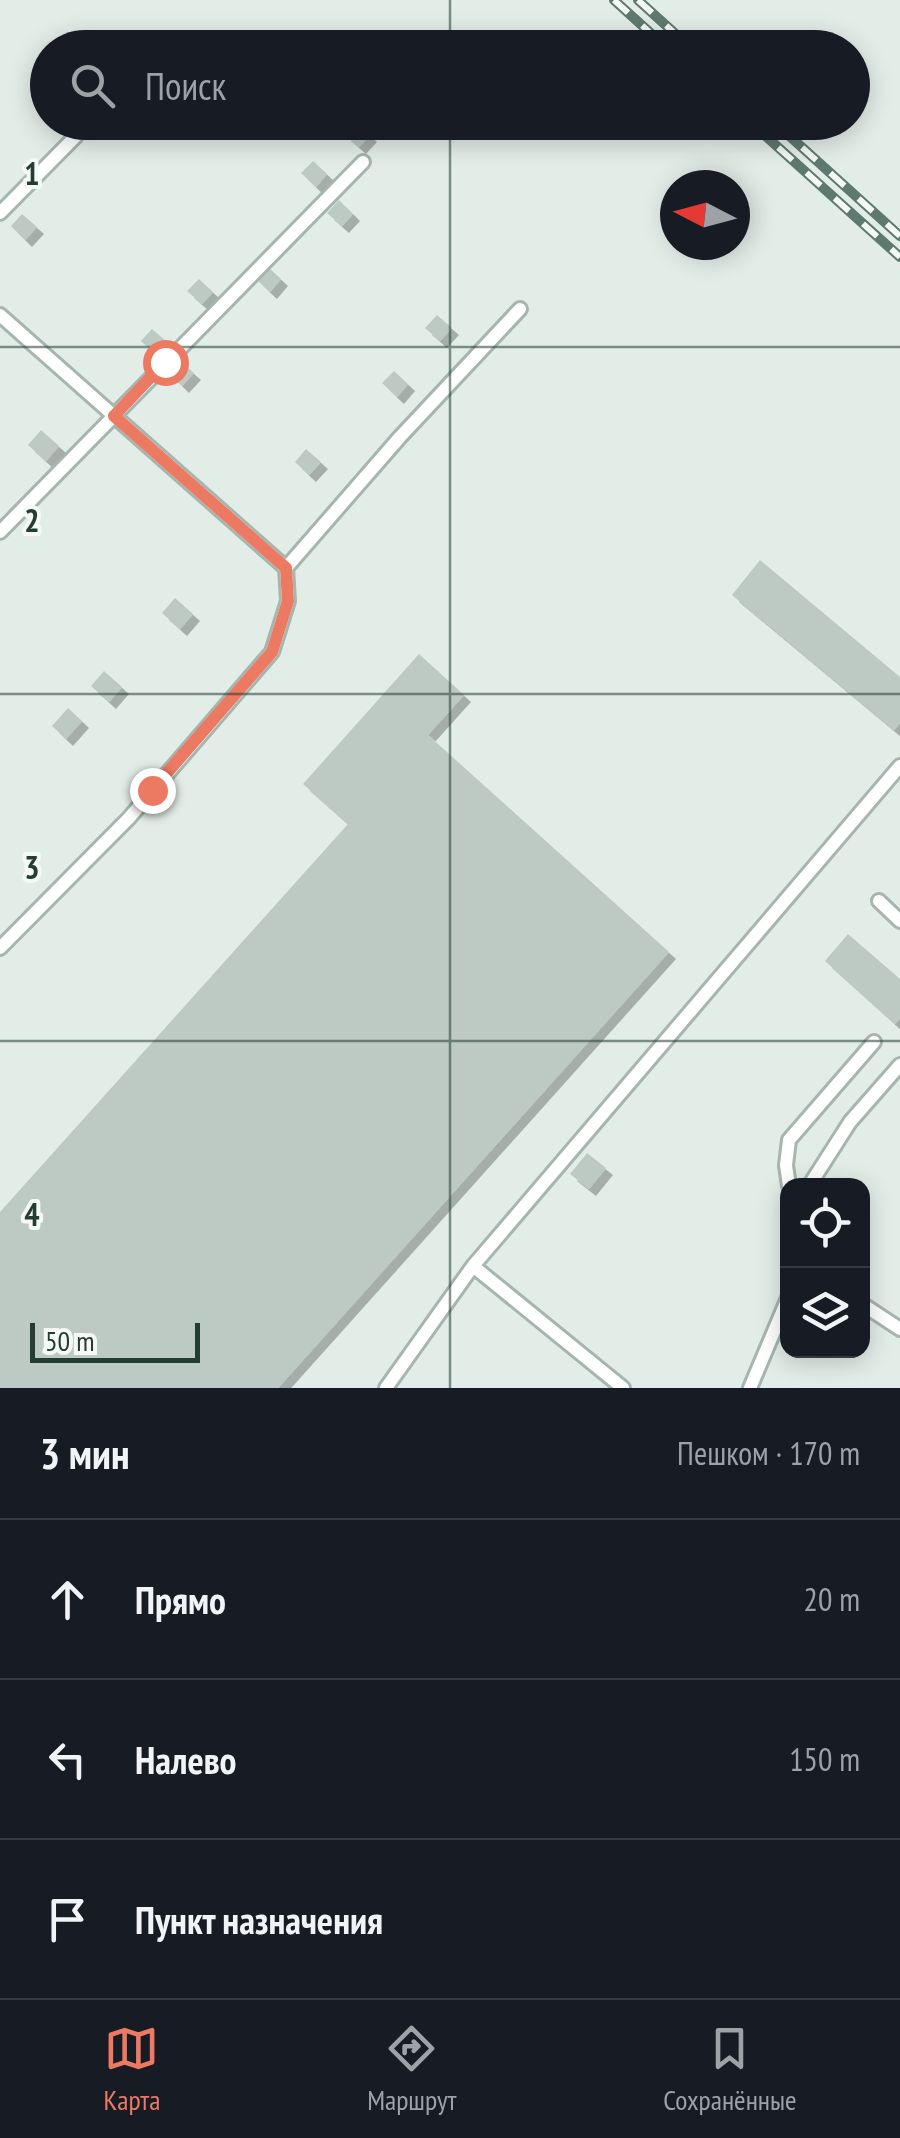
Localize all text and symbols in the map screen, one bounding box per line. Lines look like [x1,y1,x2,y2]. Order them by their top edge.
search box [30,30,870,140]
icon: search [65,58,120,113]
text: Поиск [145,61,226,110]
text: 1 [24,152,40,194]
north arrow [660,170,750,260]
route start [143,340,189,386]
text: 2 [24,499,40,541]
route end [130,768,176,814]
text: 3 [24,846,40,888]
map controls [780,1178,870,1358]
button: locate [780,1178,870,1268]
text: 4 [24,1193,40,1235]
button: layers [780,1268,870,1358]
scale bar [30,1318,200,1362]
text: 50 m [45,1322,94,1359]
text: 3 мин [40,1426,130,1481]
text: Пешком · 170 m [677,1432,860,1474]
icon: ahead [40,1572,95,1627]
text: Прямо [135,1575,226,1624]
text: 20 m [804,1578,860,1620]
icon: left [40,1732,95,1787]
text: Налево [135,1735,236,1784]
text: 150 m [789,1738,860,1780]
icon: arrive [40,1892,95,1947]
text: Пункт назначения [135,1895,383,1944]
tab: Карта [103,2021,160,2118]
tab: Маршрут [367,2021,457,2118]
tab: Сохранённые [663,2021,797,2118]

